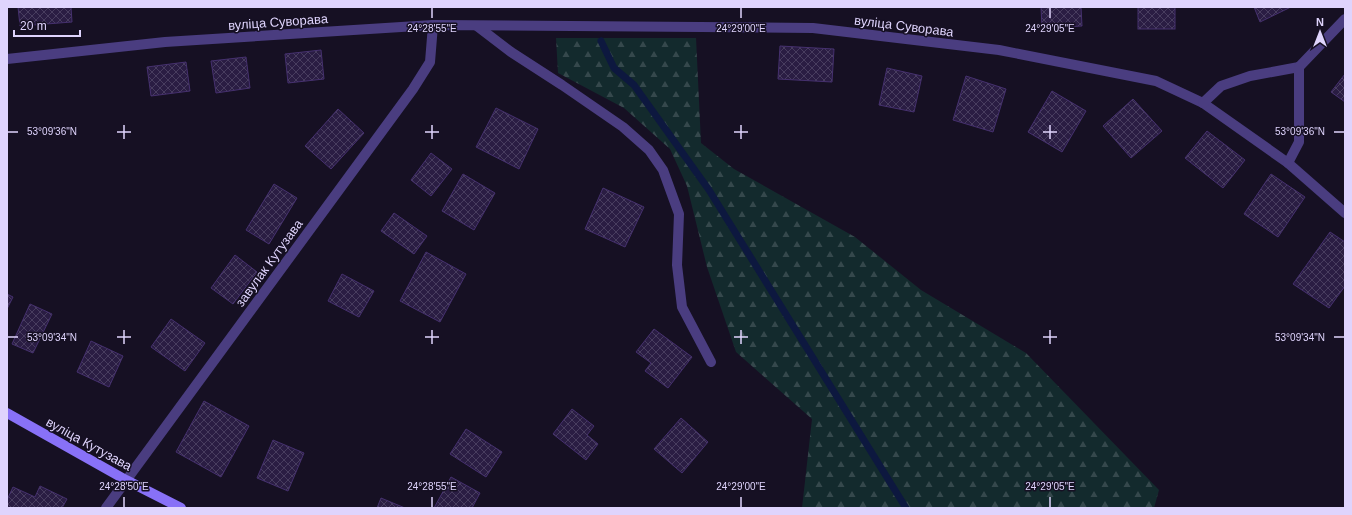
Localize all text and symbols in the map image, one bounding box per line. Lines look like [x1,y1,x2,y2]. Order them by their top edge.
street label: вуліца Суворава [228,11,329,33]
scale bar [14,12,80,38]
street label: вуліца Суворава [853,12,955,40]
north arrow [1300,12,1340,52]
text: N [1316,16,1324,28]
text: 20 m [20,19,47,33]
text: 24°28'55"E [407,23,457,34]
text: 24°29'00"E [716,23,766,34]
text: 24°29'05"E [1025,23,1075,34]
text: 53°09'36"N [27,126,77,137]
text: 53°09'36"N [1275,126,1325,137]
street label: завулак Кутузава [232,216,306,309]
text: 53°09'34"N [27,332,77,343]
text: 53°09'34"N [1275,332,1325,343]
street label: вуліца Кутузава [44,414,135,474]
text: 24°28'50"E [99,481,149,492]
text: 24°28'55"E [407,481,457,492]
text: 24°29'00"E [716,481,766,492]
text: 24°29'05"E [1025,481,1075,492]

